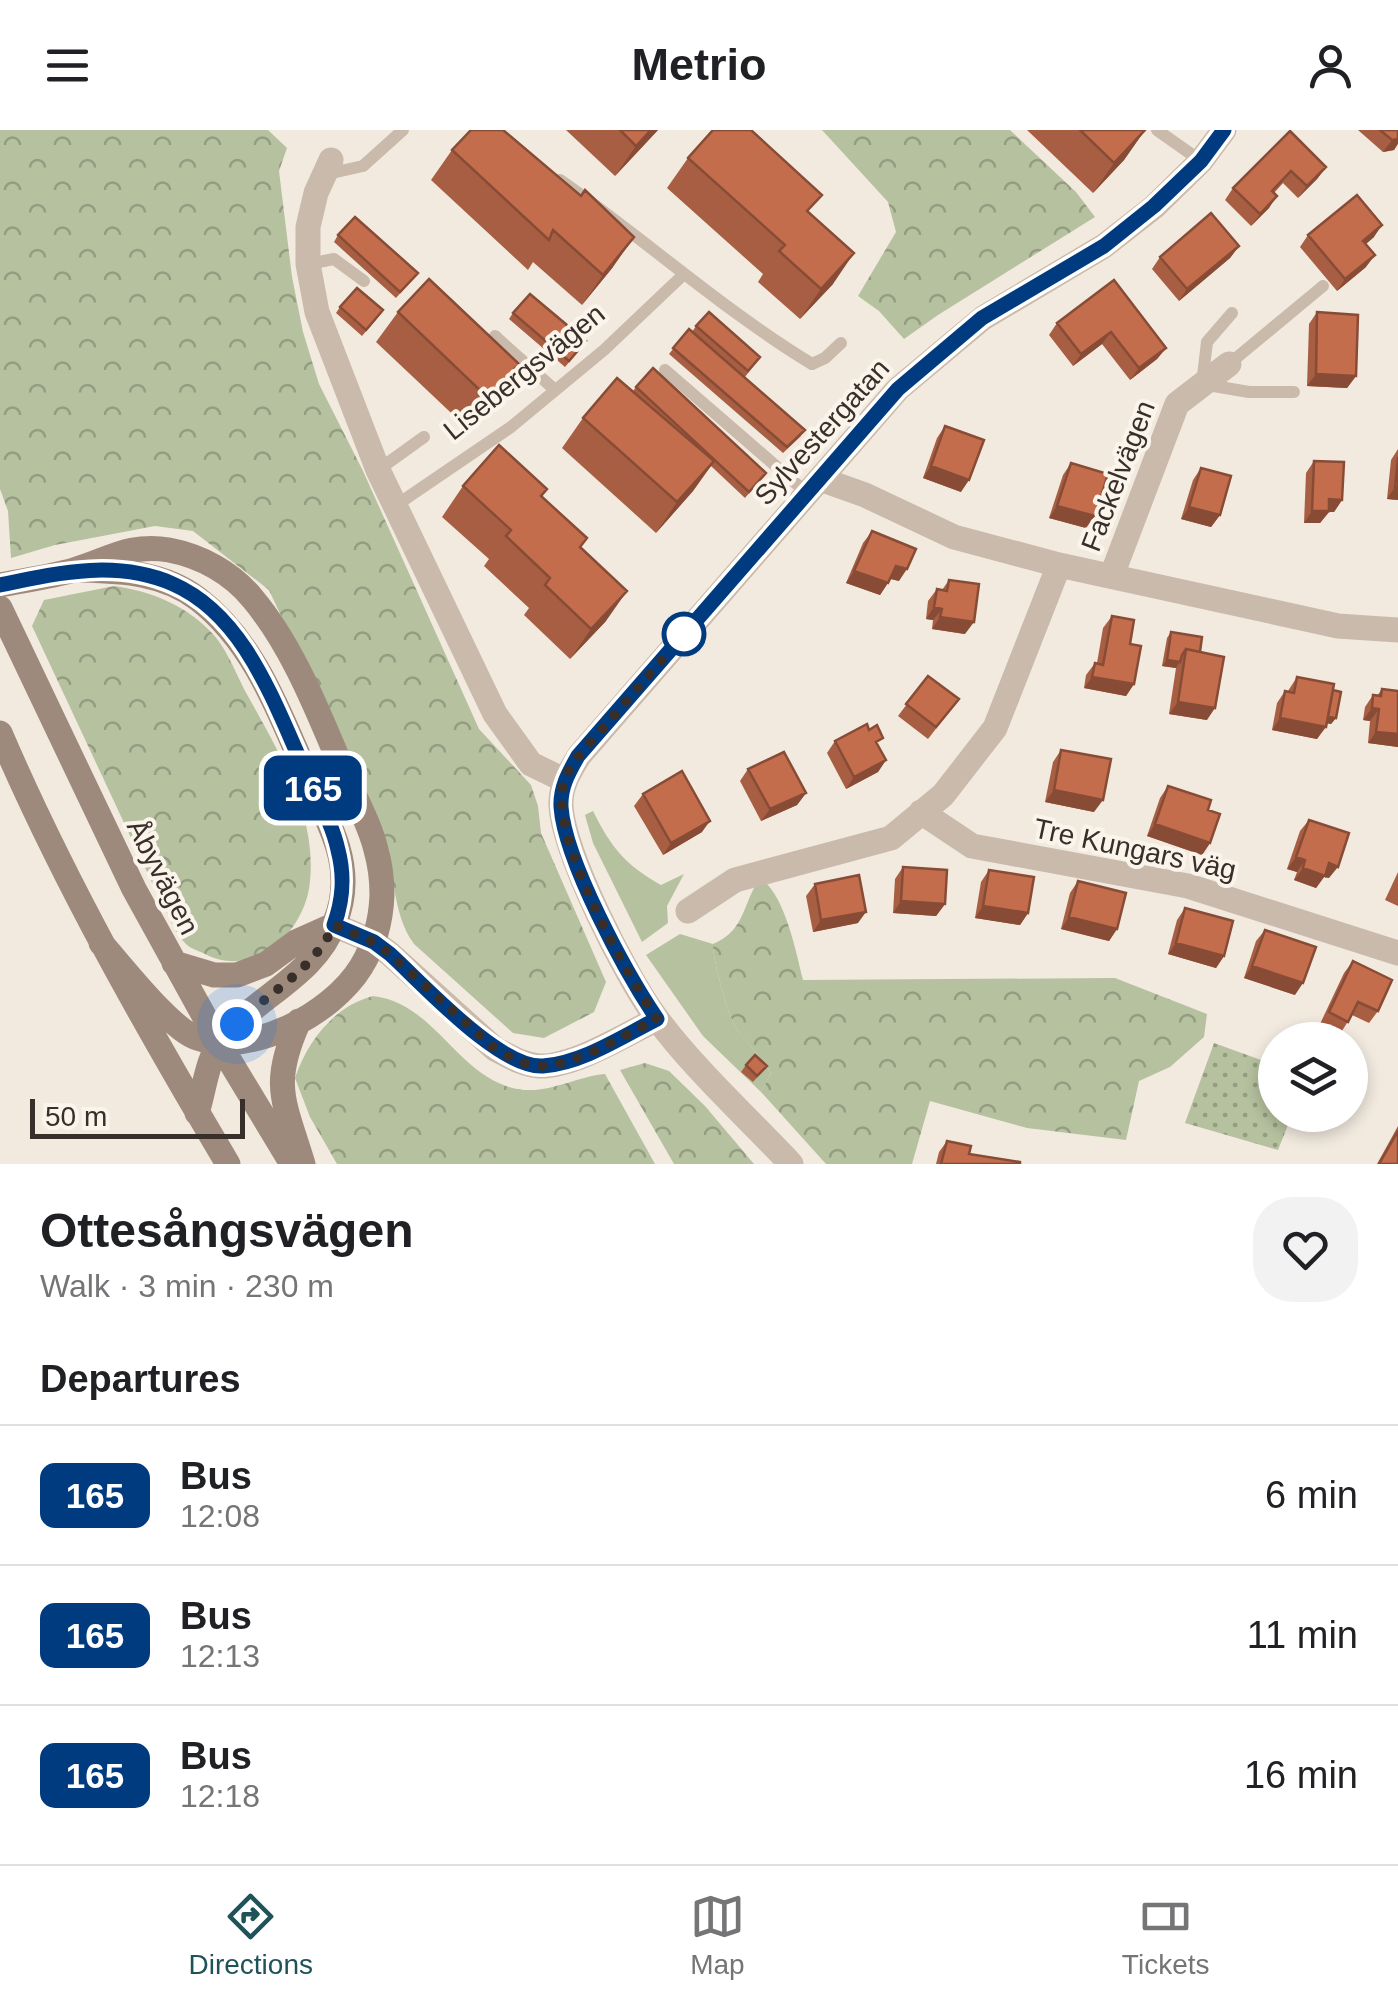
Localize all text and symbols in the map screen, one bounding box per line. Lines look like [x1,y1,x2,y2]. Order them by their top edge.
icon: menu [40,38,95,93]
icon: person [1303,38,1358,93]
text: Metrio [632,39,767,90]
street label: Lisebergsvägen [437,298,611,446]
street label: Sylvestergatan [749,353,895,511]
street label: Fackelvägen [1075,396,1161,556]
unlabelled marker [663,613,705,655]
line badge: 165 [256,756,370,820]
text: 165 [284,769,342,808]
street label: Tre Kungars väg [1031,812,1239,886]
street label: Åbyvägen [121,814,205,940]
your location [212,999,262,1049]
map controls [1258,1022,1368,1132]
button: layers [1258,1022,1368,1132]
scale bar [30,1094,245,1138]
text: 50 m [45,1101,107,1132]
button: heart [1253,1197,1358,1302]
text: Ottesångsvägen [40,1204,413,1257]
text: Walk · 3 min · 230 m [40,1268,334,1304]
text: Departures [40,1358,241,1400]
text: Bus [180,1455,252,1497]
text: 6 min [1265,1474,1358,1516]
text: 165 [66,1476,124,1515]
text: 12:08 [180,1498,260,1534]
text: Bus [180,1595,252,1637]
text: 11 min [1247,1614,1358,1656]
text: 165 [66,1616,124,1655]
text: 12:13 [180,1638,260,1674]
text: Bus [180,1735,252,1777]
text: 16 min [1244,1754,1358,1796]
text: 165 [66,1756,124,1795]
text: 12:18 [180,1778,260,1814]
tab: Directions [188,1889,313,1981]
tab: Map [690,1889,745,1981]
tab: Tickets [1122,1889,1210,1981]

